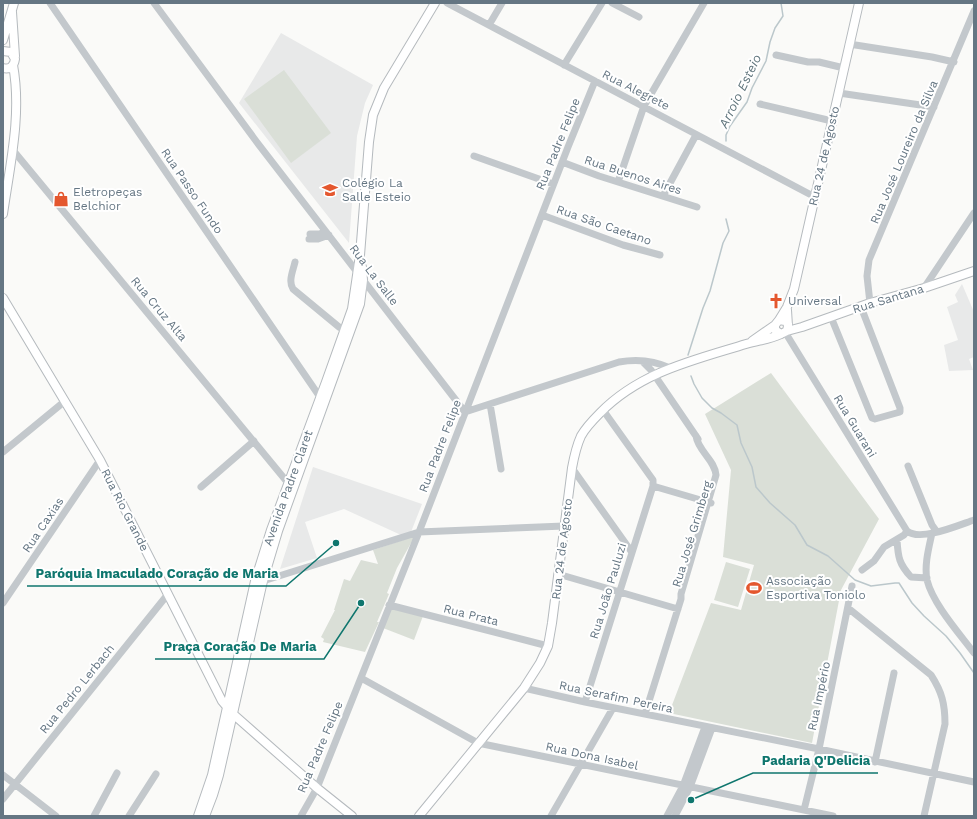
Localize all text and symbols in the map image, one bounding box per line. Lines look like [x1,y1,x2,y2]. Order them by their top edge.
water label: Arroio Esteio [715,52,764,131]
street label: Rua Alegrete [600,67,672,113]
street label: Rua José Loureiro da Silva [867,78,941,226]
street label: Rua Padre Felipe [533,96,583,192]
street label: Rua 24 de Agosto [806,105,842,207]
street label: Rua Passo Fundo [158,146,226,236]
street label: Rua Buenos Aires [582,153,684,197]
place label: Colégio La Salle Esteio [342,176,411,204]
school or university icon: Colégio La Salle Esteio [321,181,339,199]
place label: Eletropeças Belchior [73,185,142,213]
shop icon: Eletropeças Belchior [52,190,70,208]
street label: Rua São Caetano [555,202,653,248]
street label: Rua La Salle [347,242,401,308]
street label: Rua Cruz Alta [128,274,190,344]
street label: Rua Santana [851,281,925,316]
church icon: Universal [767,292,785,310]
place label: Universal [788,294,842,308]
street label: Rua Guarani [831,392,879,460]
street label: Rua Padre Felipe [416,398,464,494]
street label: Avenida Padre Claret [261,428,315,548]
street label: Rua Rio Grande [98,467,152,553]
street label: Rua José Grimberg [669,479,715,589]
street label: Rua Caxias [19,495,67,555]
street label: Rua 24 de Agosto [549,498,575,600]
street label: Rua João Pauluzi [587,541,629,641]
callout: Paróquia Imaculado Coração de Maria [27,561,286,586]
text: Paróquia Imaculado Coração de Maria [36,566,279,581]
place label: Associação Esportiva Toniolo [766,574,866,602]
sports icon: Associação Esportiva Toniolo [745,579,763,597]
street label: Rua Prata [442,601,500,629]
callout: Praça Coração De Maria [155,634,324,659]
text: Praça Coração De Maria [164,639,317,654]
street label: Rua Pedro Lerbach [37,642,117,736]
street label: Rua Império [805,660,833,732]
street label: Rua Serafim Pereira [558,678,674,716]
street label: Rua Padre Felipe [294,699,346,795]
street label: Rua Dona Isabel [544,739,640,773]
callout: Padaria Q'Delicia [753,748,878,773]
text: Padaria Q'Delicia [762,753,871,768]

